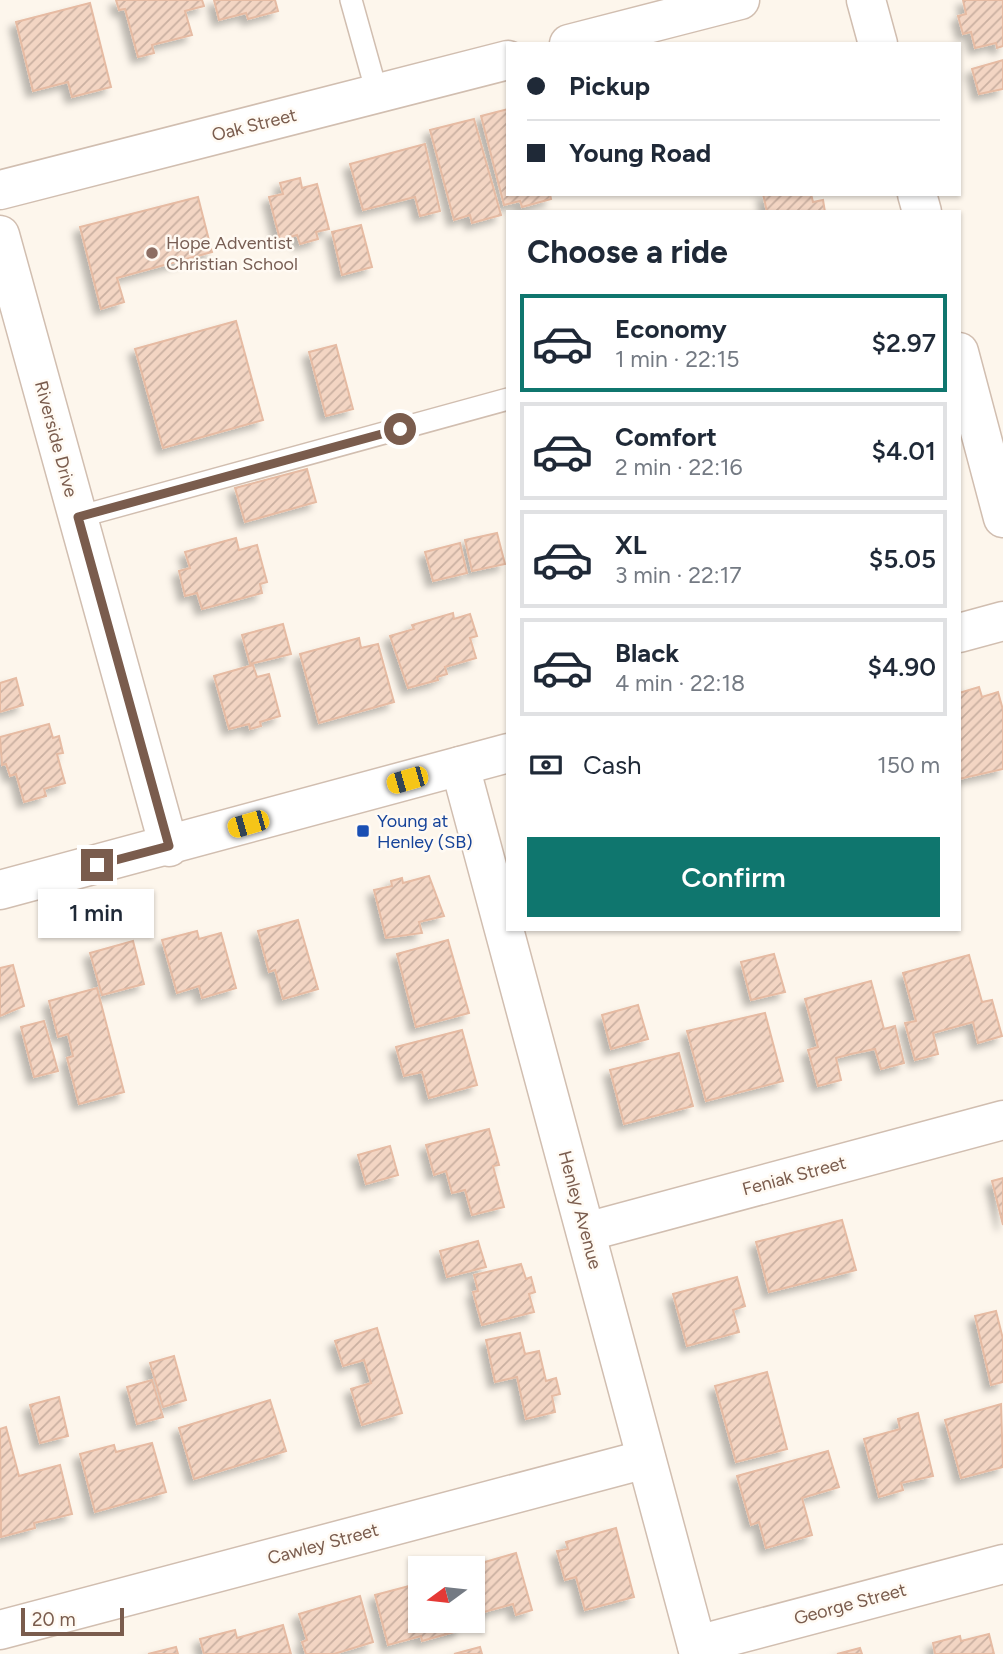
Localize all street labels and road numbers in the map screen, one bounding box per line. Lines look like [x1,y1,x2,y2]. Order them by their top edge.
street label: Oak Street [209,104,299,146]
street label: Riverside Drive [30,378,82,500]
street label: Henley Avenue [554,1148,606,1272]
street label: Feniak Street [740,1152,848,1200]
street label: Cawley Street [265,1519,381,1569]
street label: George Street [791,1578,909,1630]

